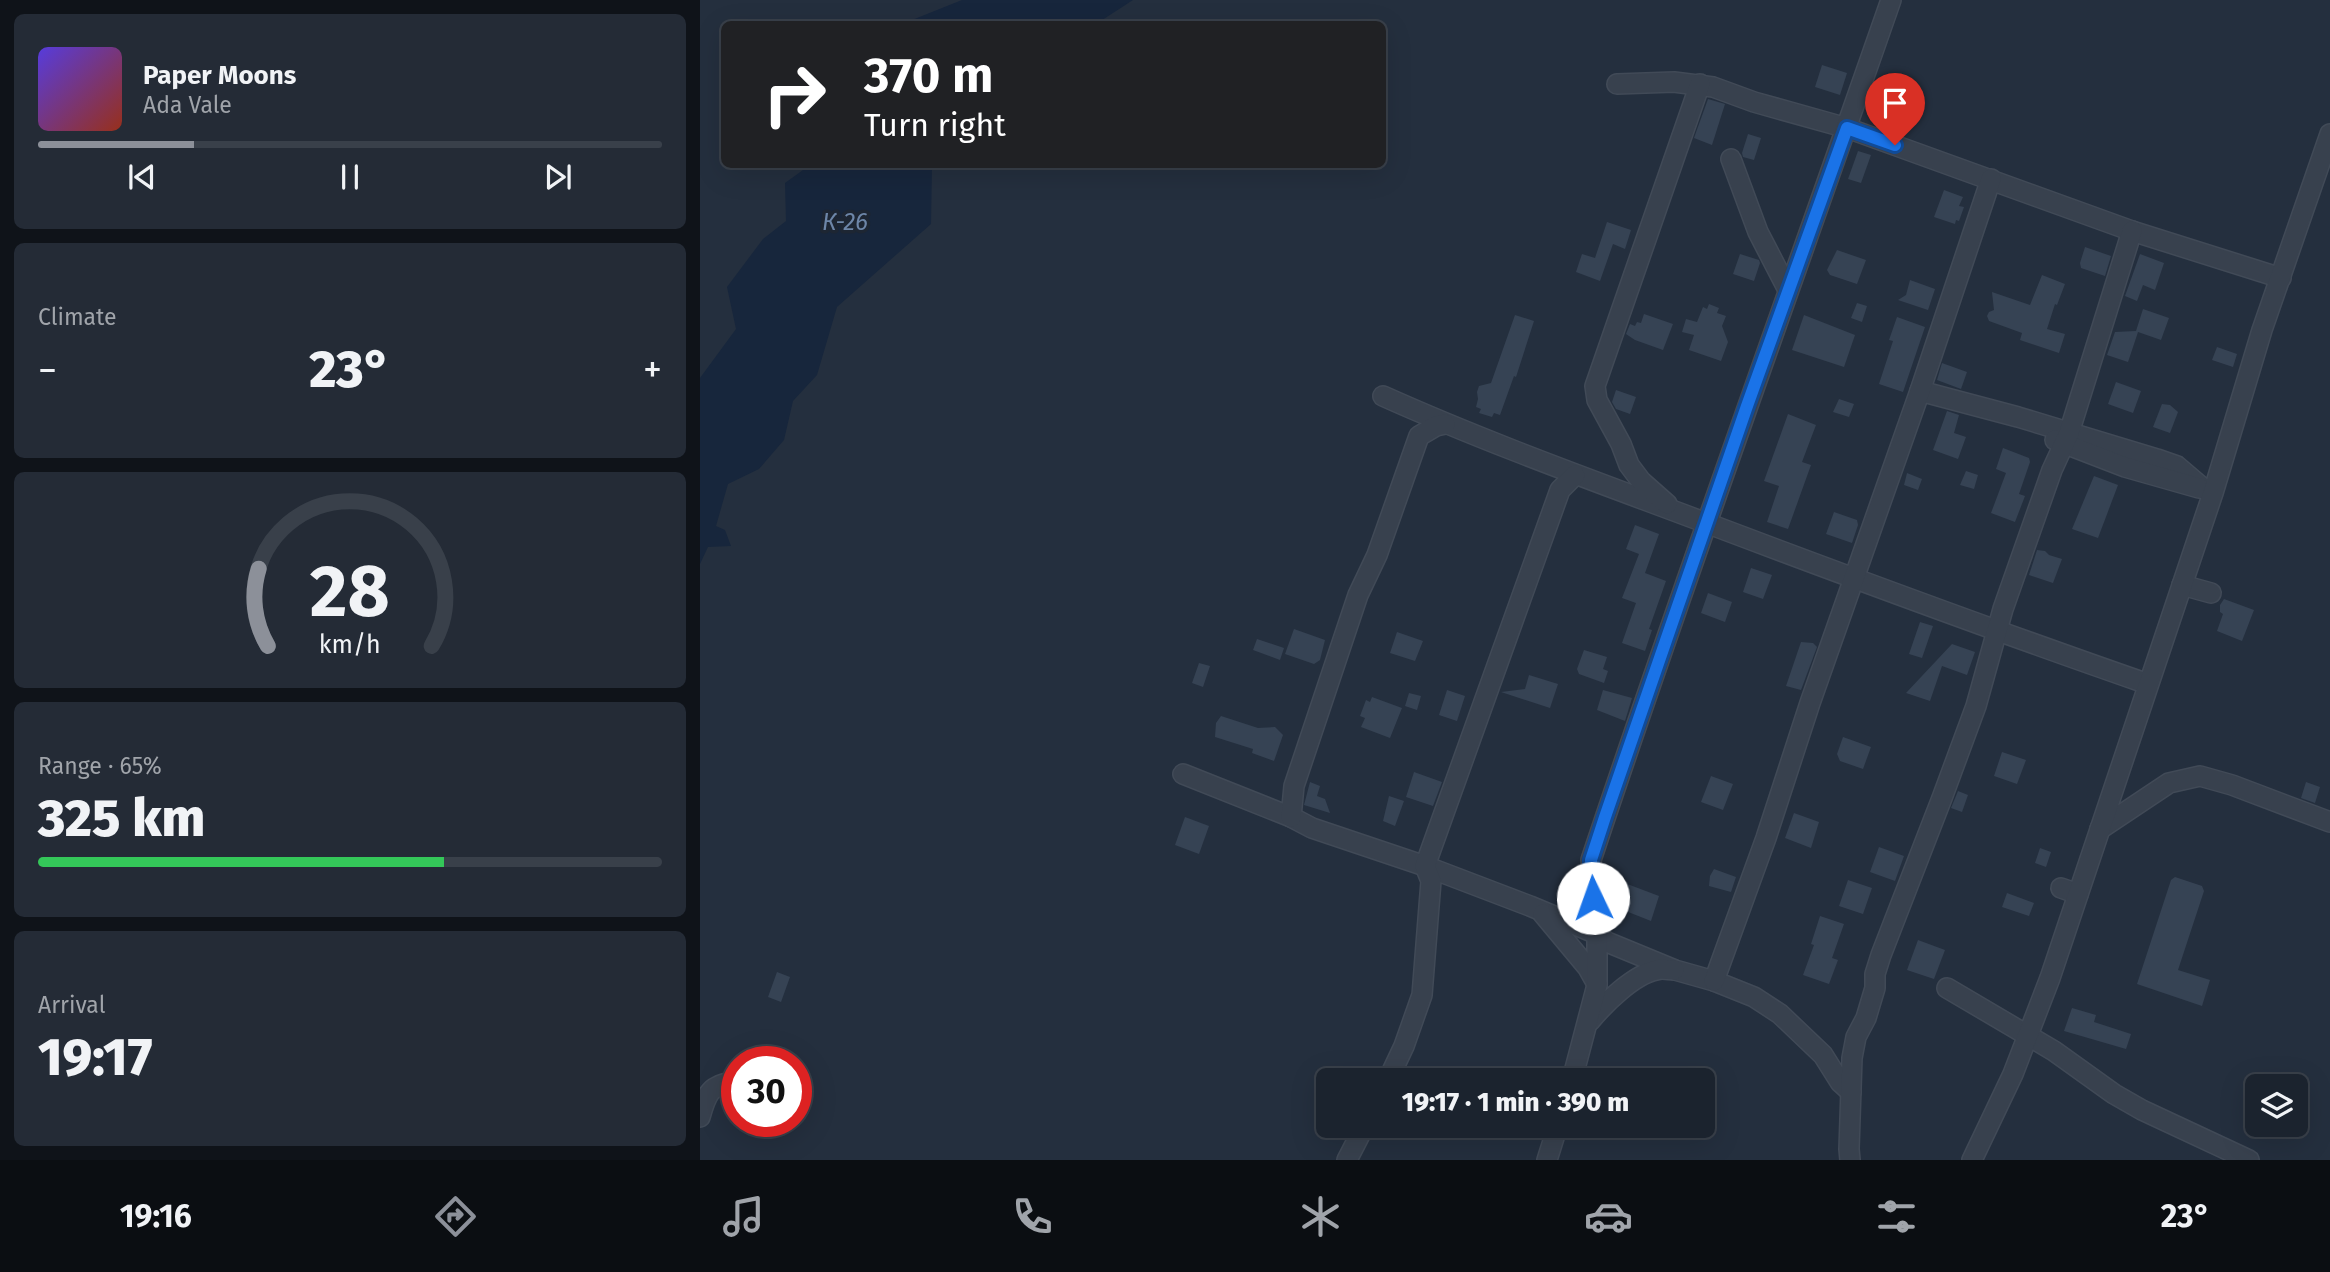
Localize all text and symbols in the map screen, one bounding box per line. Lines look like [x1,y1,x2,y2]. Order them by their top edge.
text: 370 m [864,46,993,105]
icon: right [749,49,840,140]
text: Paper Moons [143,60,296,91]
pin [1865,73,1925,145]
icon: arrive [1876,84,1914,122]
text: Ada Vale [143,91,232,119]
text: Turn right [864,106,1006,144]
icon: previous [123,158,161,196]
icon: pause [331,158,369,196]
icon: next [539,158,577,196]
water label: К-26 [822,208,868,236]
text: Climate [38,303,117,331]
text: 23° [309,338,391,401]
text: − [38,347,57,393]
text: + [643,347,662,393]
text: 28 [310,548,390,635]
text: km/h [319,630,381,660]
text: Range · 65% [38,752,162,780]
text: 325 km [38,787,205,850]
position arrow [1556,861,1630,935]
text: Arrival [38,991,105,1019]
text: 19:17 [38,1026,152,1089]
speed limit sign: 30 [721,1046,812,1137]
map controls [2245,1074,2308,1137]
button: layers [2245,1074,2308,1137]
text: 19:17 · 1 min · 390 m [1402,1087,1629,1118]
icon: directions [431,1192,480,1241]
icon: music [719,1192,768,1241]
icon: phone [1008,1192,1057,1241]
icon: climate [1296,1192,1345,1241]
icon: car [1584,1192,1633,1241]
icon: filters [1872,1192,1921,1241]
text: 19:16 [120,1197,192,1235]
text: 23° [2161,1197,2210,1235]

